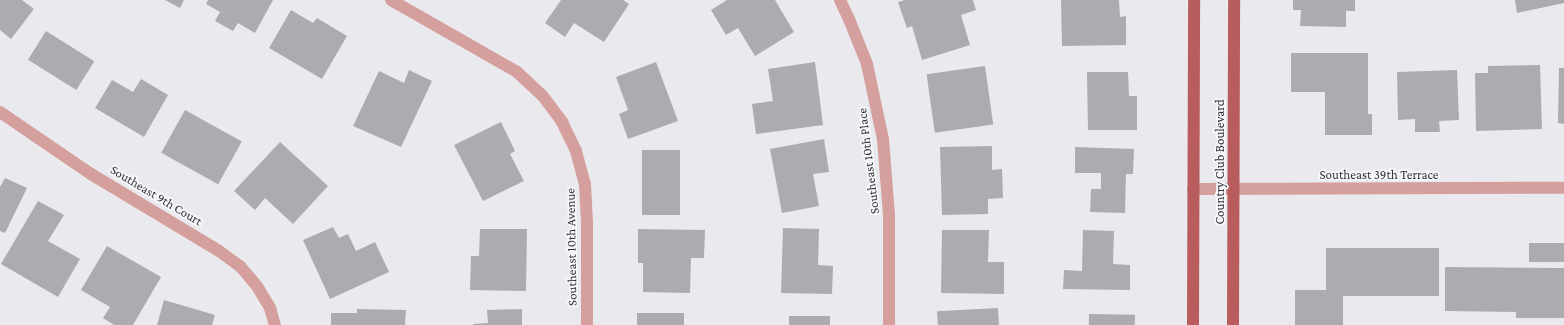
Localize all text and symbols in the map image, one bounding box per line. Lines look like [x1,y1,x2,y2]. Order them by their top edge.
street label: Country Club Boulevard [1212,99,1228,225]
street label: Southeast 10th Place [855,107,883,215]
street label: Southeast 9th Court [107,162,205,230]
street label: Southeast 39th Terrace [1319,167,1439,183]
street label: Southeast 10th Avenue [563,188,581,306]

